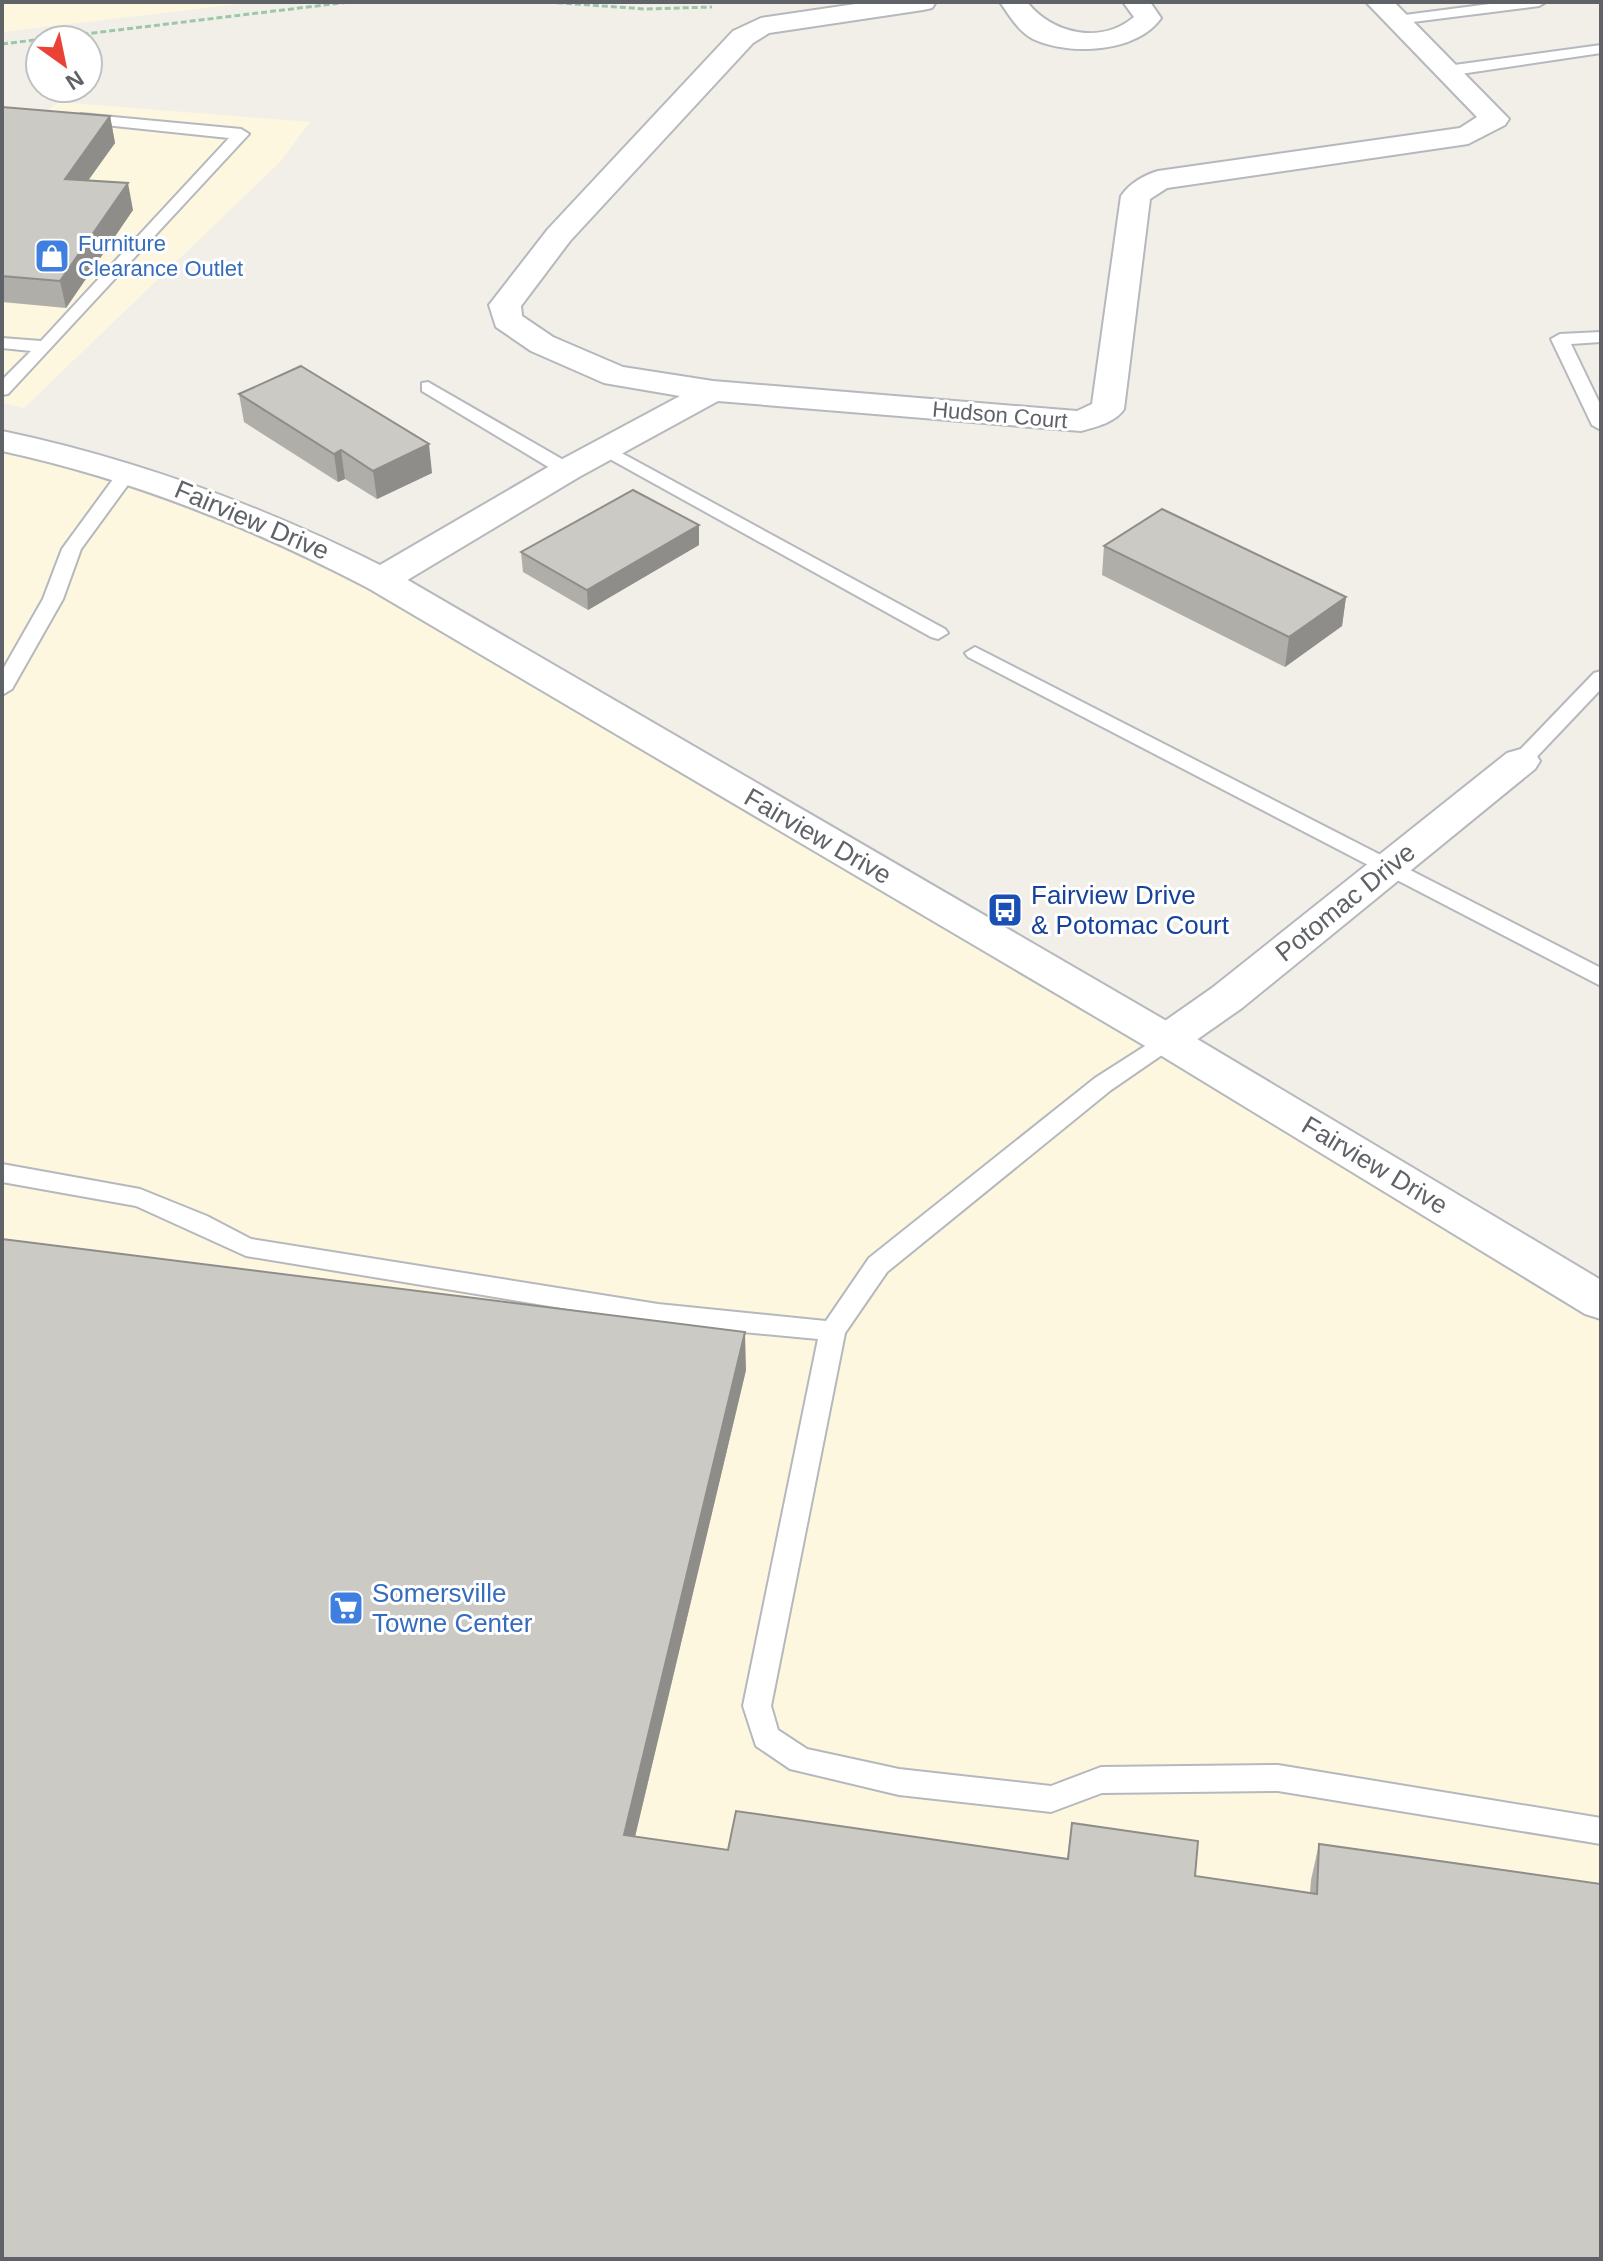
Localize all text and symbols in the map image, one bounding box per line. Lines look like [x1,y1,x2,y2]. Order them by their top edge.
north arrow [24,24,104,104]
text: N [61,66,88,95]
place label: Furniture Clearance Outlet [78,231,243,281]
shop icon: Furniture Clearance Outlet [33,237,71,275]
street label: Hudson Court [931,397,1069,433]
street label: Fairview Drive [170,474,334,566]
street label: Fairview Drive [739,782,897,890]
street label: Potomac Drive [1269,837,1421,967]
place label: Fairview Drive & Potomac Court [1031,880,1230,940]
bus stop icon: Fairview Drive & Potomac Court [986,891,1024,929]
street label: Fairview Drive [1297,1110,1453,1220]
place label: Somersville Towne Center [372,1578,533,1638]
supermarket icon: Somersville Towne Center [327,1589,365,1627]

